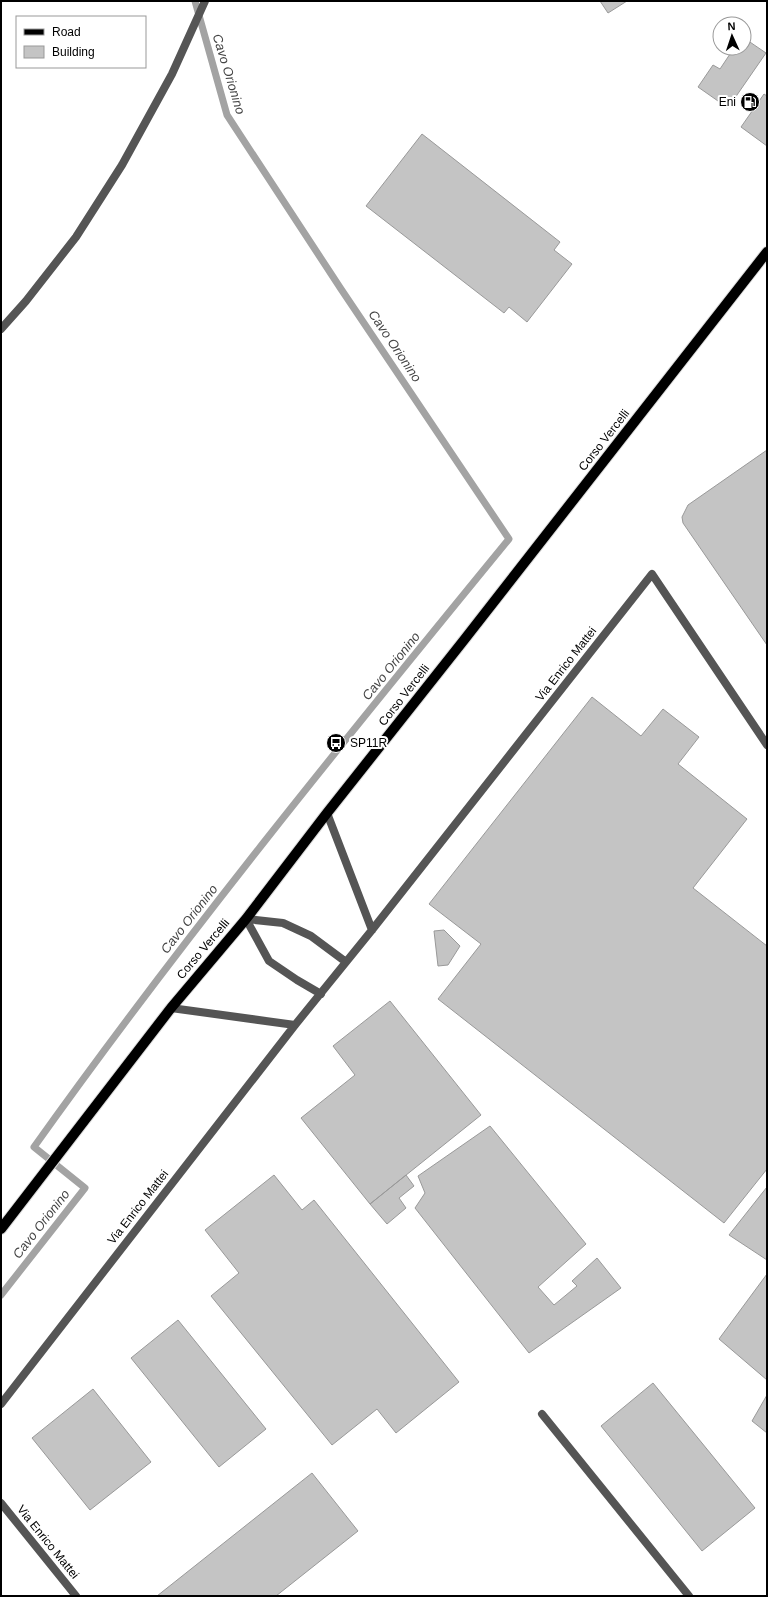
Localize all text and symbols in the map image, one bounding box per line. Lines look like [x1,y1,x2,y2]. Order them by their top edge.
legend [16,16,146,68]
north arrow [712,16,752,56]
text: N [727,20,736,32]
text: Road [52,25,81,39]
water label: Cavo Orionino [210,32,248,116]
text: Building [52,45,95,59]
fuel station icon: Eni [739,91,761,113]
place label: Eni [719,95,736,109]
water label: Cavo Orionino [366,307,424,385]
street label: Corso Vercelli [576,407,632,473]
street label: Via Enrico Mattei [533,624,599,704]
water label: Cavo Orionino [359,629,423,703]
street label: Corso Vercelli [376,662,432,728]
bus stop icon: SP11R [325,732,347,754]
place label: SP11R [350,736,387,750]
water label: Cavo Orionino [158,882,220,956]
street label: Corso Vercelli [174,916,232,982]
street label: Via Enrico Mattei [105,1167,171,1247]
water label: Cavo Orionino [10,1187,72,1261]
street label: Via Enrico Mattei [14,1502,82,1582]

